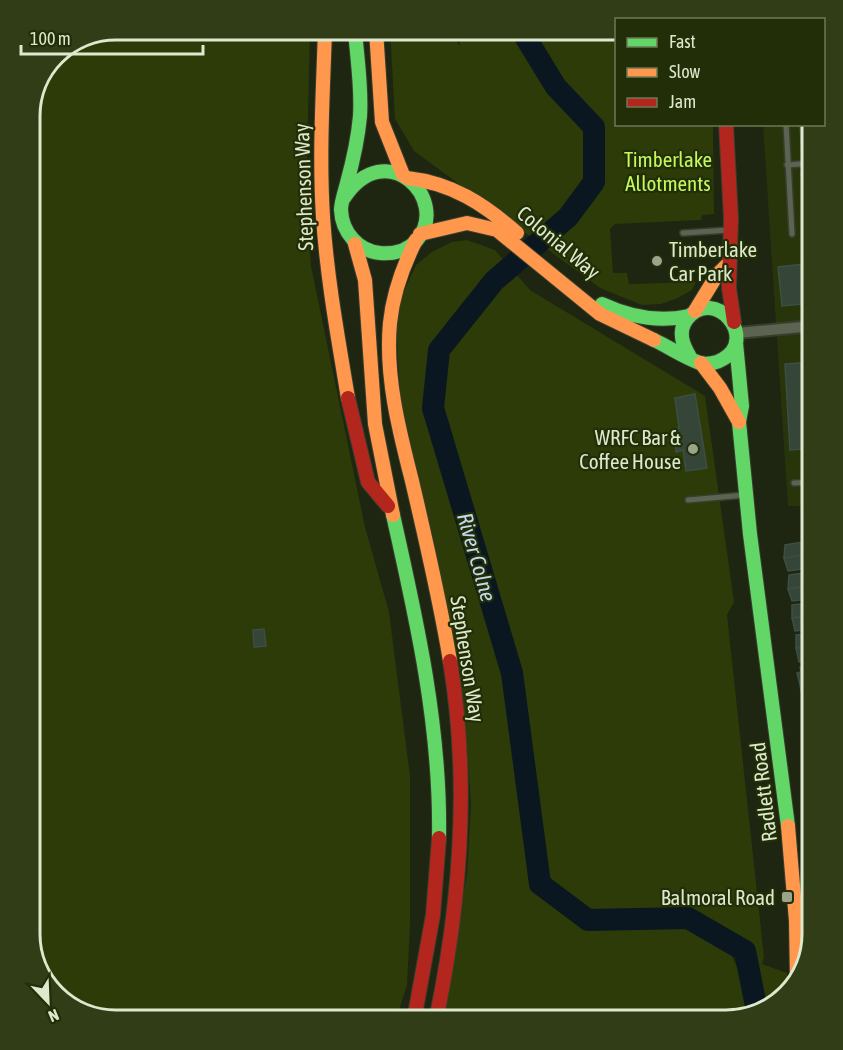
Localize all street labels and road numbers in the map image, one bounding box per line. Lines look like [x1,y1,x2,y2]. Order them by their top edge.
street label: Stephenson Way [289,123,317,251]
street label: Colonial Way [513,200,606,284]
street label: Stephenson Way [446,594,490,724]
street label: Radlett Road [745,741,781,843]

